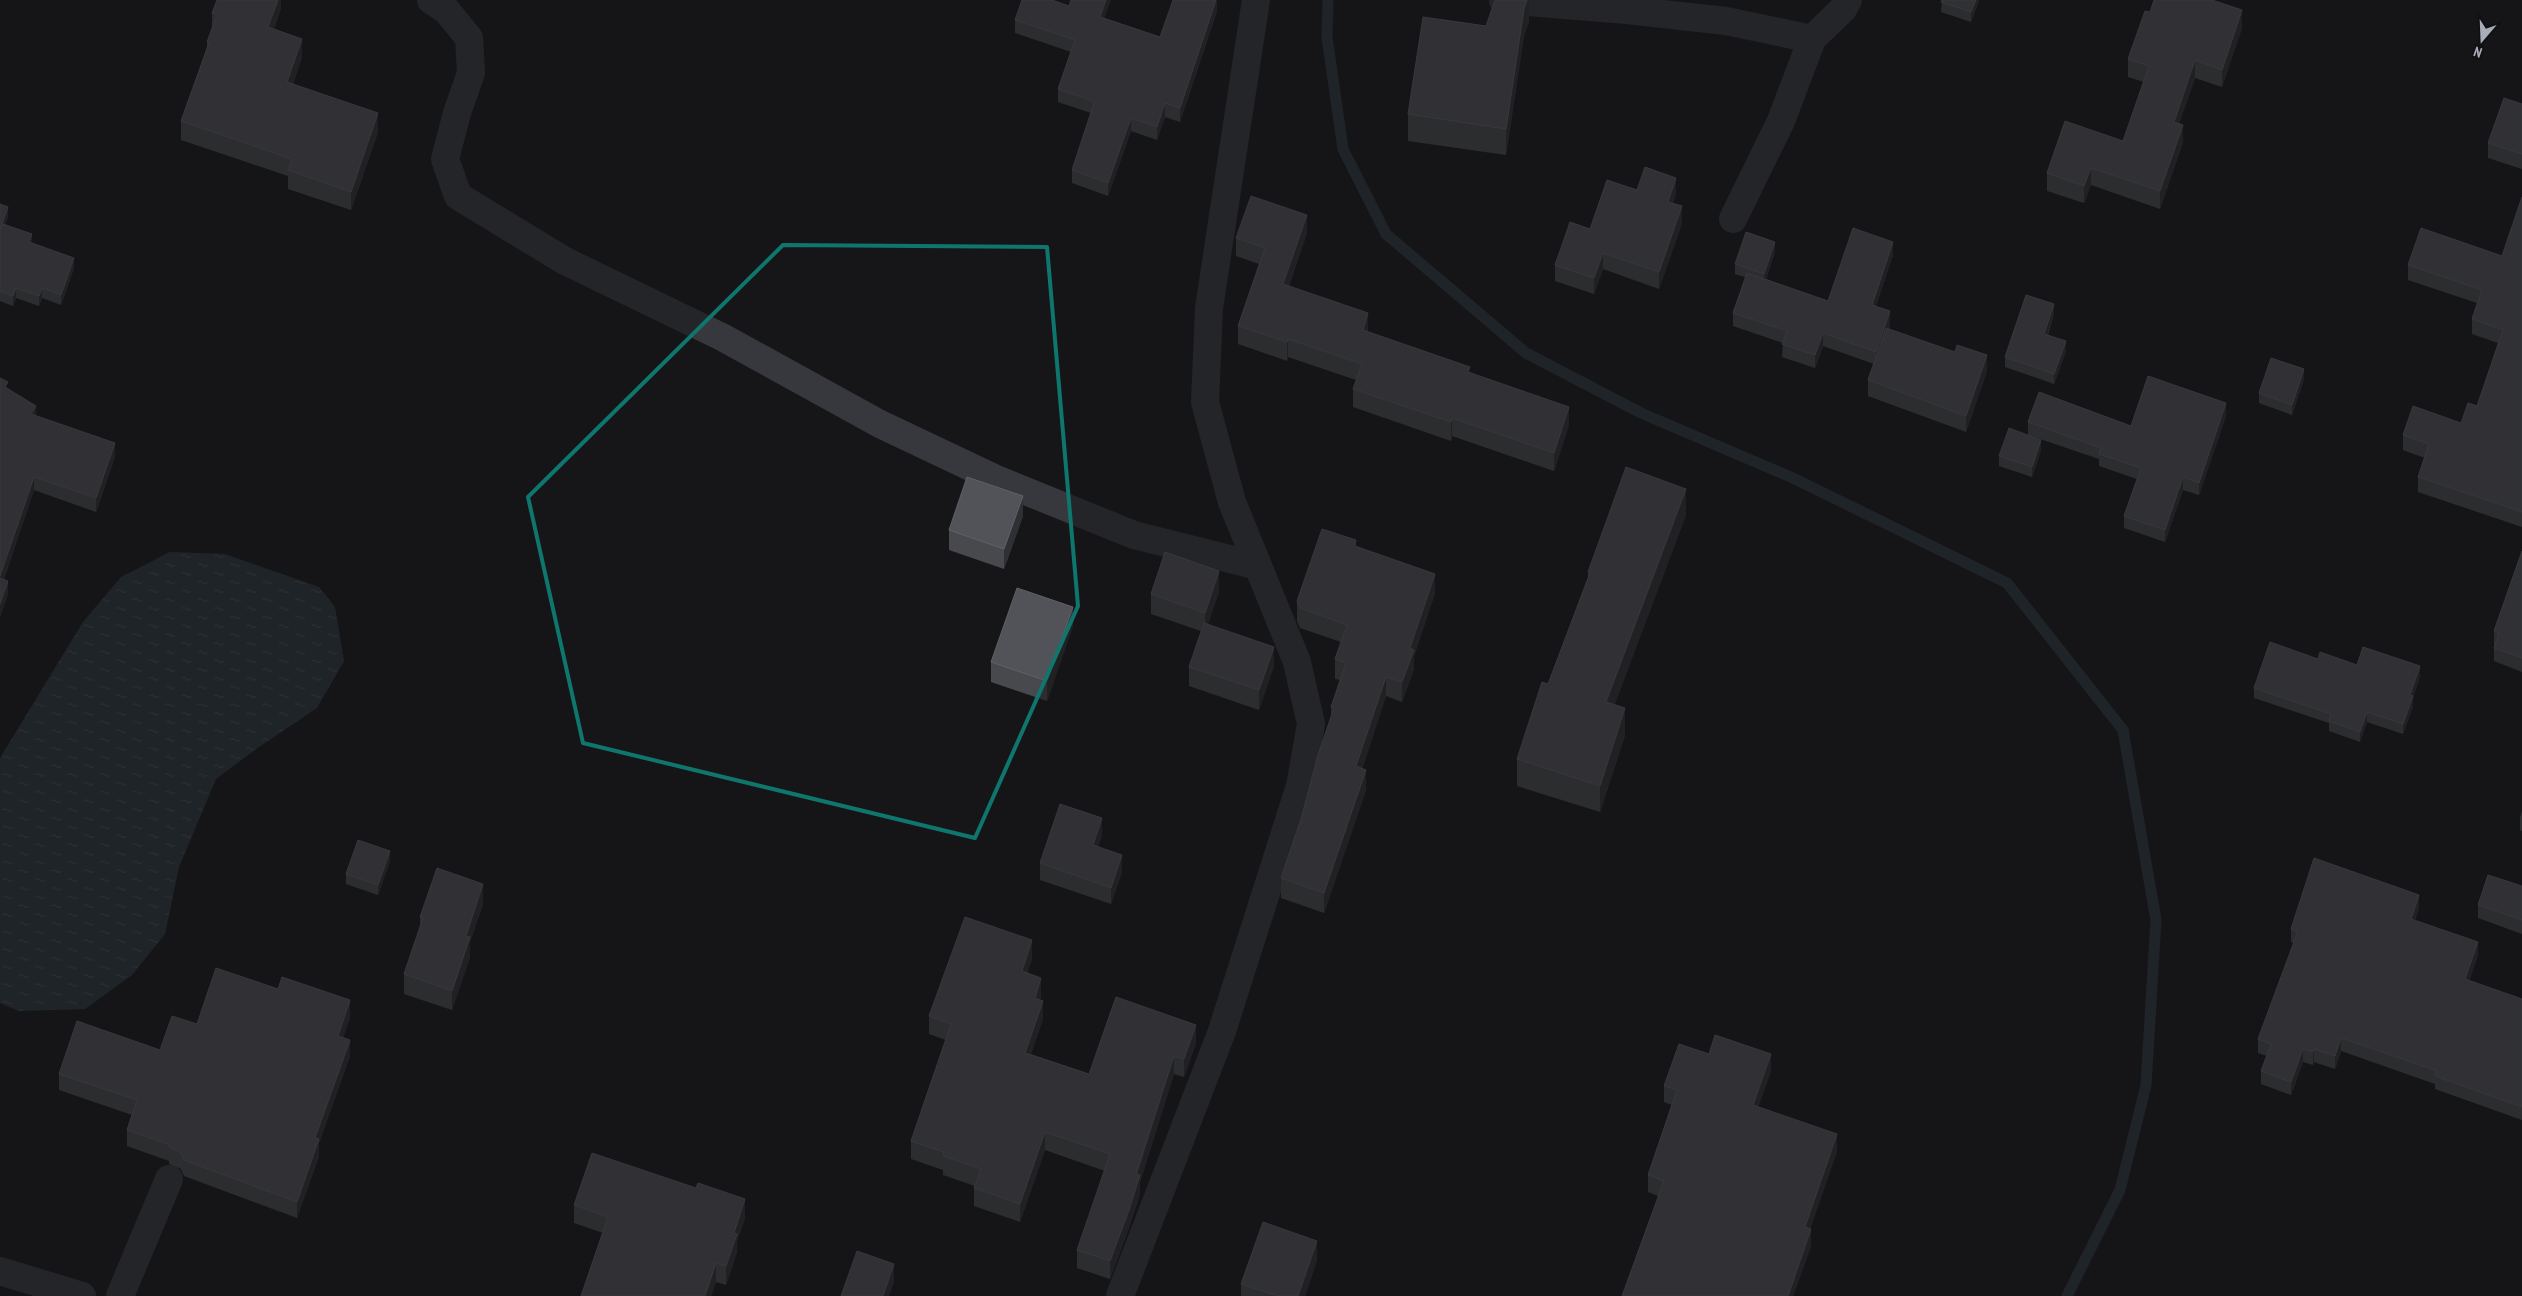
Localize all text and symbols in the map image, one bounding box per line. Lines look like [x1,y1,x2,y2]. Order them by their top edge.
north arrow [2457,15,2507,65]
text: N [2471,43,2484,62]

